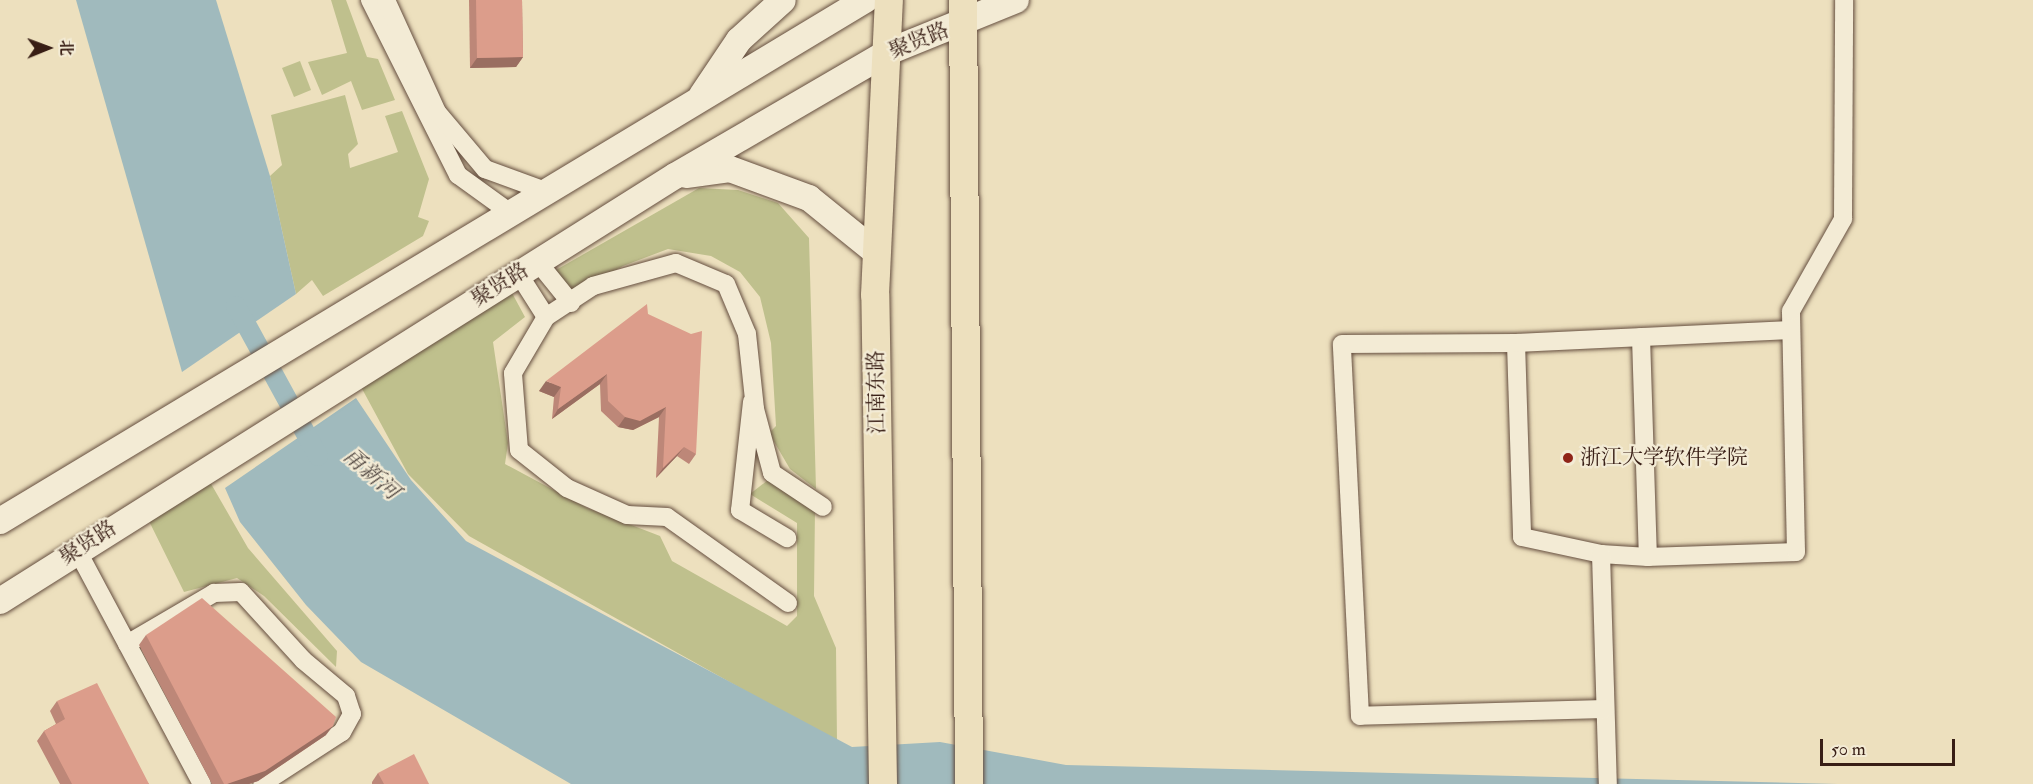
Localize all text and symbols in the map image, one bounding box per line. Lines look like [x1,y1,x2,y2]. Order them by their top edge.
north arrow [18,18,78,78]
street label: 聚贤路 [885,18,953,64]
text: 北 [56,39,76,56]
street label: 聚贤路 [467,258,533,312]
street label: 江南东路 [864,350,890,434]
water label: 甬新河 [337,442,405,506]
place label: 浙江大学软件学院 [1580,445,1748,471]
marker: 浙江大学软件学院 [1561,451,1575,465]
street label: 聚贤路 [55,515,121,571]
scale bar [1823,727,1958,765]
text: 50 m [1831,738,1866,761]

